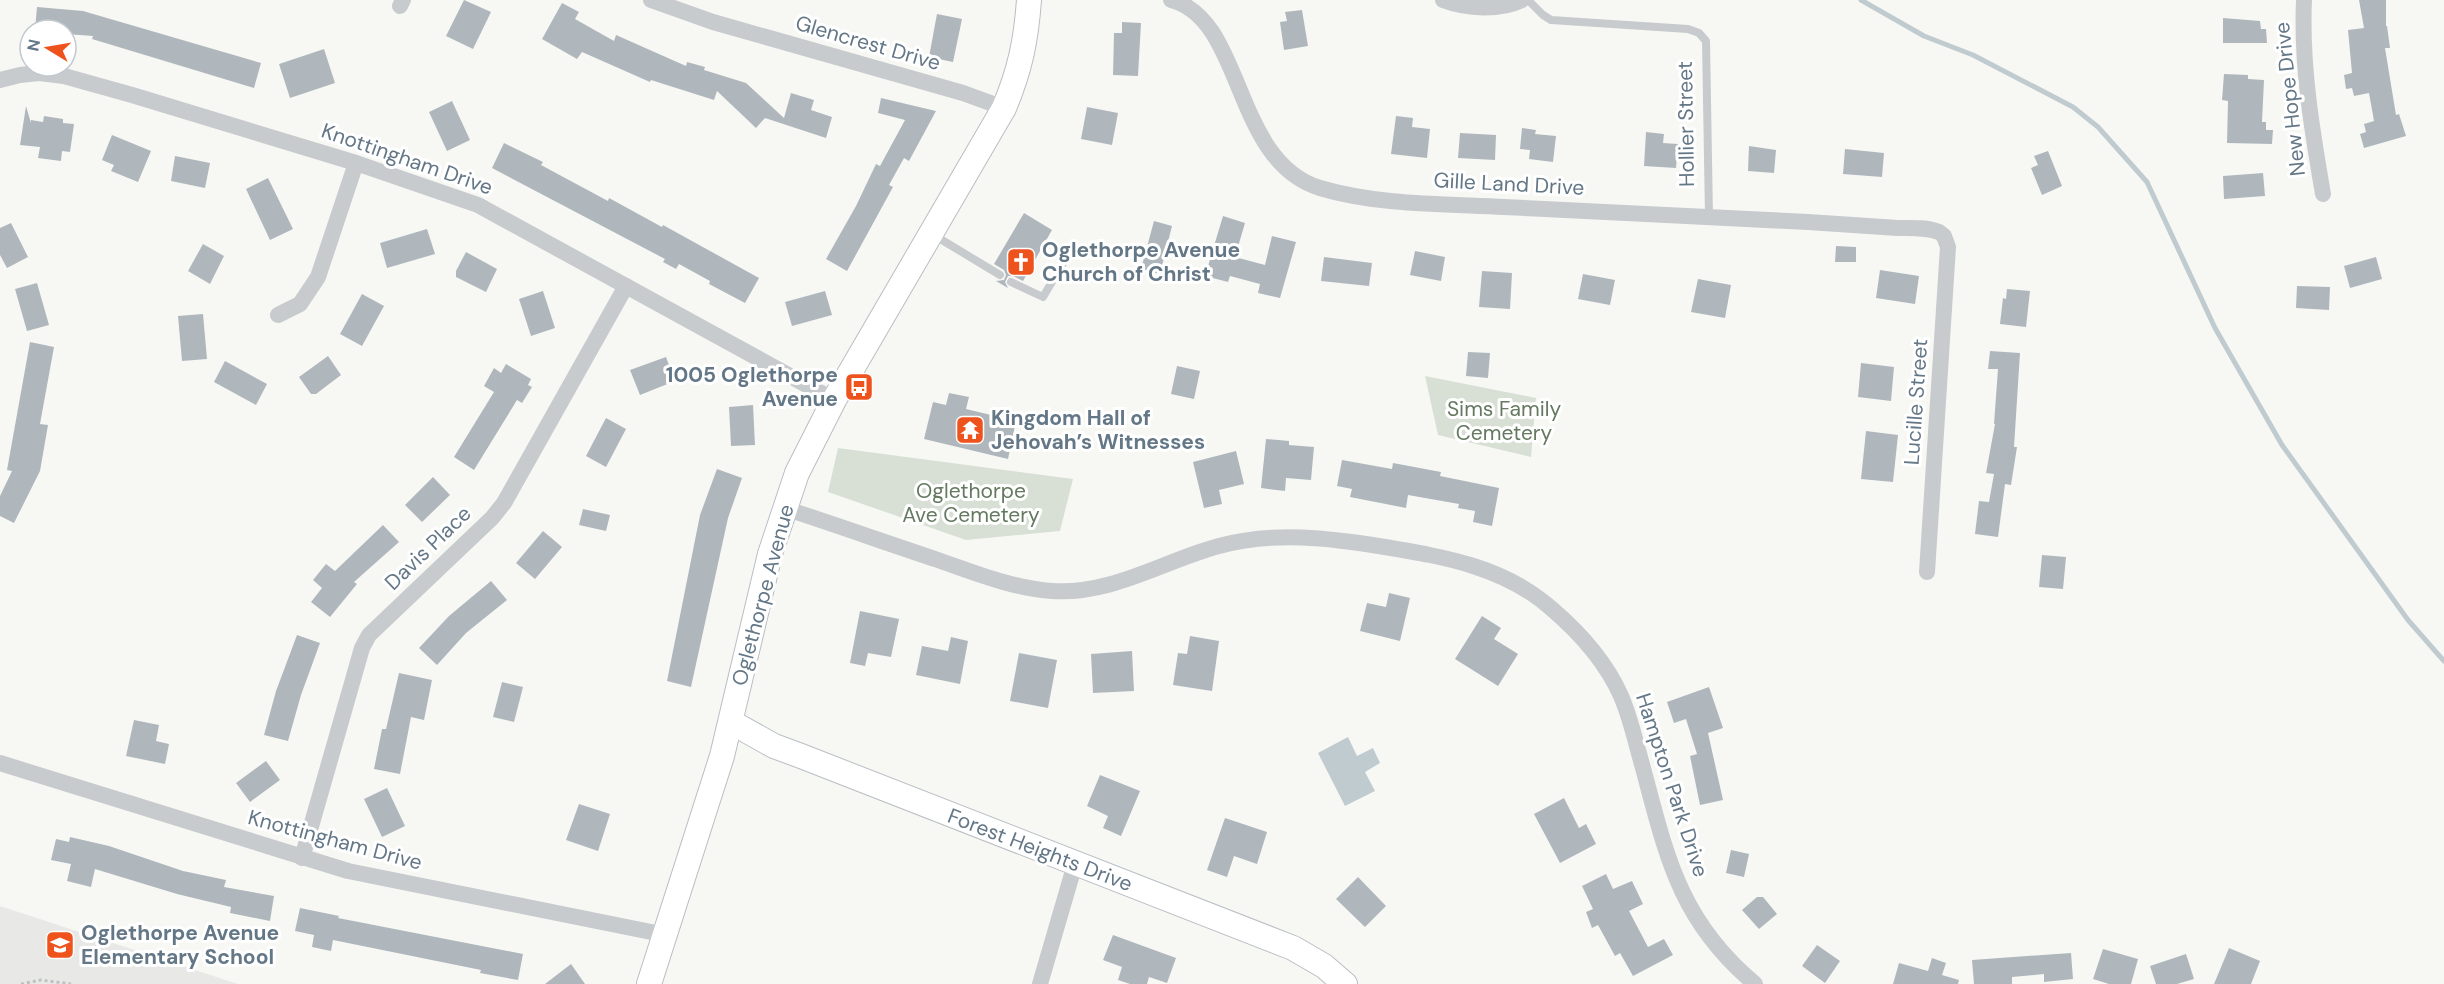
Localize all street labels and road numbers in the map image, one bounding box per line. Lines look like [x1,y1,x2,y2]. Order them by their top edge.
street label: Glencrest Drive [792,9,944,77]
street label: New Hope Drive [2268,21,2312,177]
street label: Hollier Street [1671,61,1701,187]
street label: Knottingham Drive [318,117,496,201]
street label: Gille Land Drive [1433,166,1585,202]
street label: Lucille Street [1898,338,1934,466]
street label: Davis Place [379,500,477,596]
street label: Oglethorpe Avenue [725,501,801,689]
street label: Hampton Park Drive [1629,689,1715,881]
street label: Forest Heights Drive [944,802,1136,898]
street label: Knottingham Drive [245,803,425,877]

